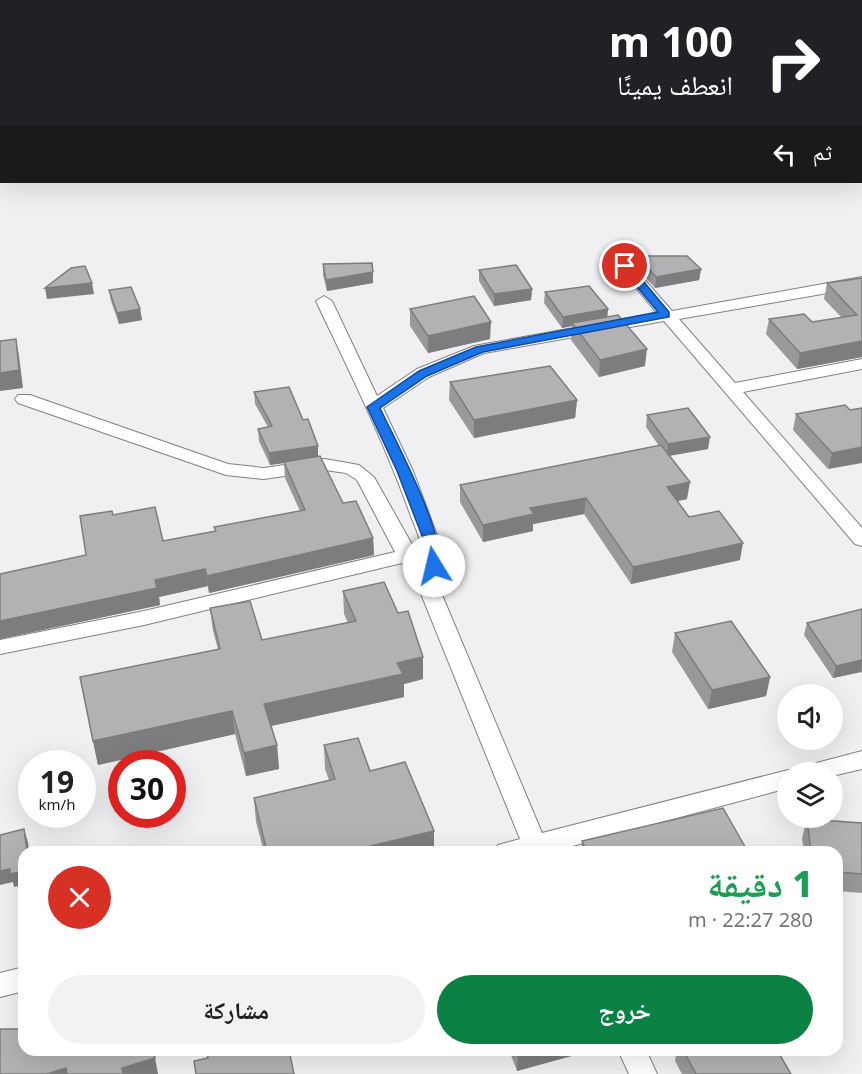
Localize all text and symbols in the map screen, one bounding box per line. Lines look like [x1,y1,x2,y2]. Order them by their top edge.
text: 100 m [609,12,733,69]
icon: right [754,24,832,102]
text: انعطف يمينًا [617,66,733,103]
text: ثم [813,136,832,166]
icon: left [768,138,801,171]
pin [599,240,650,291]
icon: arrive [608,249,641,282]
position arrow [402,534,466,598]
map controls [777,684,843,828]
button: sound [777,684,843,750]
speed limit sign: 30 [108,750,186,828]
text: 19 [40,761,74,802]
button: layers [777,762,843,828]
text: km/h [39,794,75,814]
text: 1 دقيقة [707,859,813,908]
button: close [48,866,111,929]
text: 280 m · 22:27 [688,906,813,933]
button: مشاركة [48,975,425,1044]
button: خروج [437,975,813,1044]

